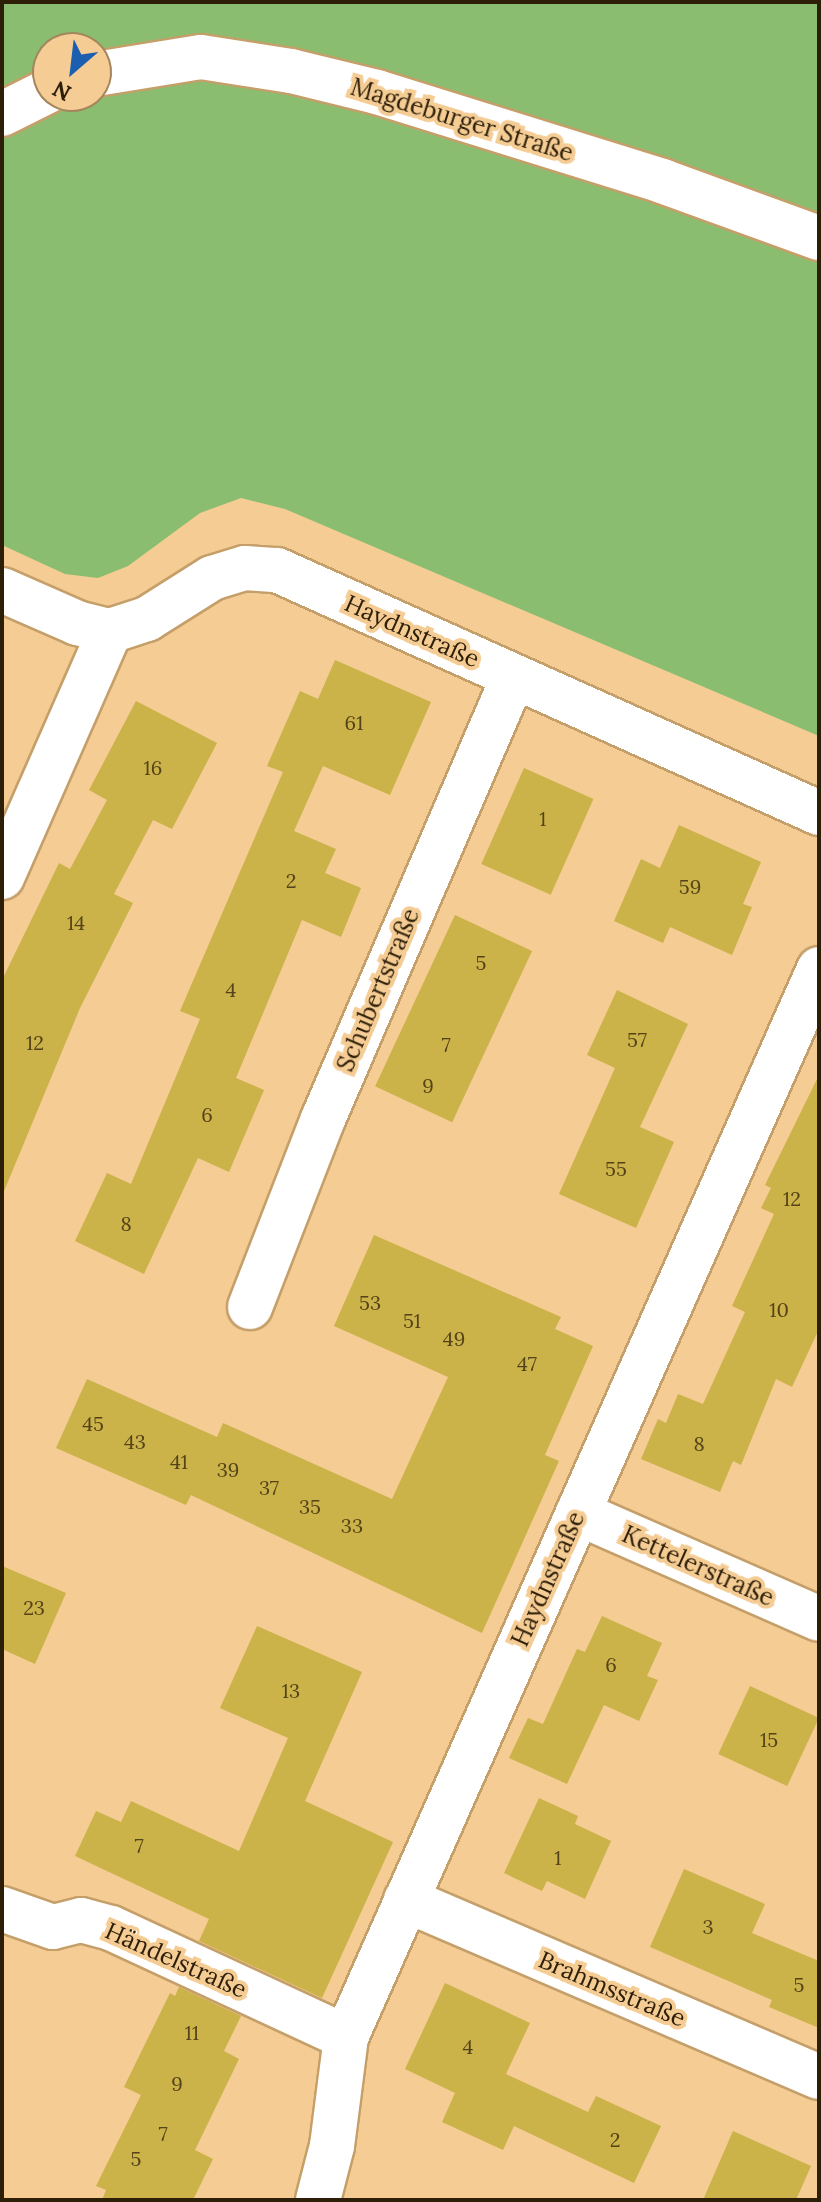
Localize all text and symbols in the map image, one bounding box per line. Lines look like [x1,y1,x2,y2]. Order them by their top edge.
north arrow [32,32,112,112]
street label: Magdeburger Straße [347,72,577,168]
text: N [48,75,76,108]
street label: Haydnstraße [340,588,484,674]
house number: 61 [345,710,363,734]
house number: 16 [144,755,162,779]
house number: 1 [539,806,547,830]
house number: 2 [286,868,296,892]
house number: 59 [679,874,701,898]
street label: Schubertstraße [331,904,425,1076]
house number: 14 [67,910,85,934]
house number: 5 [476,950,486,974]
house number: 4 [226,977,236,1001]
house number: 57 [627,1027,647,1051]
house number: 12 [26,1030,44,1054]
house number: 7 [441,1032,451,1056]
house number: 9 [422,1073,434,1097]
house number: 6 [201,1102,213,1126]
house number: 55 [605,1156,627,1180]
house number: 12 [783,1186,801,1210]
house number: 8 [120,1211,132,1235]
house number: 53 [359,1290,381,1314]
house number: 10 [769,1297,789,1321]
house number: 51 [403,1308,421,1332]
house number: 49 [443,1326,465,1350]
house number: 47 [517,1351,537,1375]
house number: 45 [82,1411,104,1435]
house number: 43 [124,1429,146,1453]
house number: 8 [693,1431,705,1455]
house number: 41 [170,1449,188,1473]
house number: 39 [217,1457,239,1481]
house number: 37 [259,1475,279,1499]
house number: 35 [299,1494,321,1518]
street label: Haydnstraße [505,1507,591,1651]
house number: 33 [341,1513,363,1537]
street label: Kettelerstraße [618,1520,778,1612]
house number: 23 [23,1595,45,1619]
house number: 6 [605,1652,617,1676]
house number: 13 [282,1678,300,1702]
house number: 15 [760,1727,778,1751]
house number: 7 [134,1833,144,1857]
house number: 1 [554,1845,562,1869]
house number: 3 [702,1914,714,1938]
street label: Händelstraße [101,1916,251,2004]
street label: Brahmsstraße [534,1945,690,2033]
house number: 5 [794,1972,804,1996]
house number: 11 [185,2020,199,2044]
house number: 4 [463,2034,473,2058]
house number: 9 [171,2071,183,2095]
house number: 7 [158,2121,168,2145]
house number: 2 [610,2127,620,2151]
house number: 5 [131,2146,141,2170]

